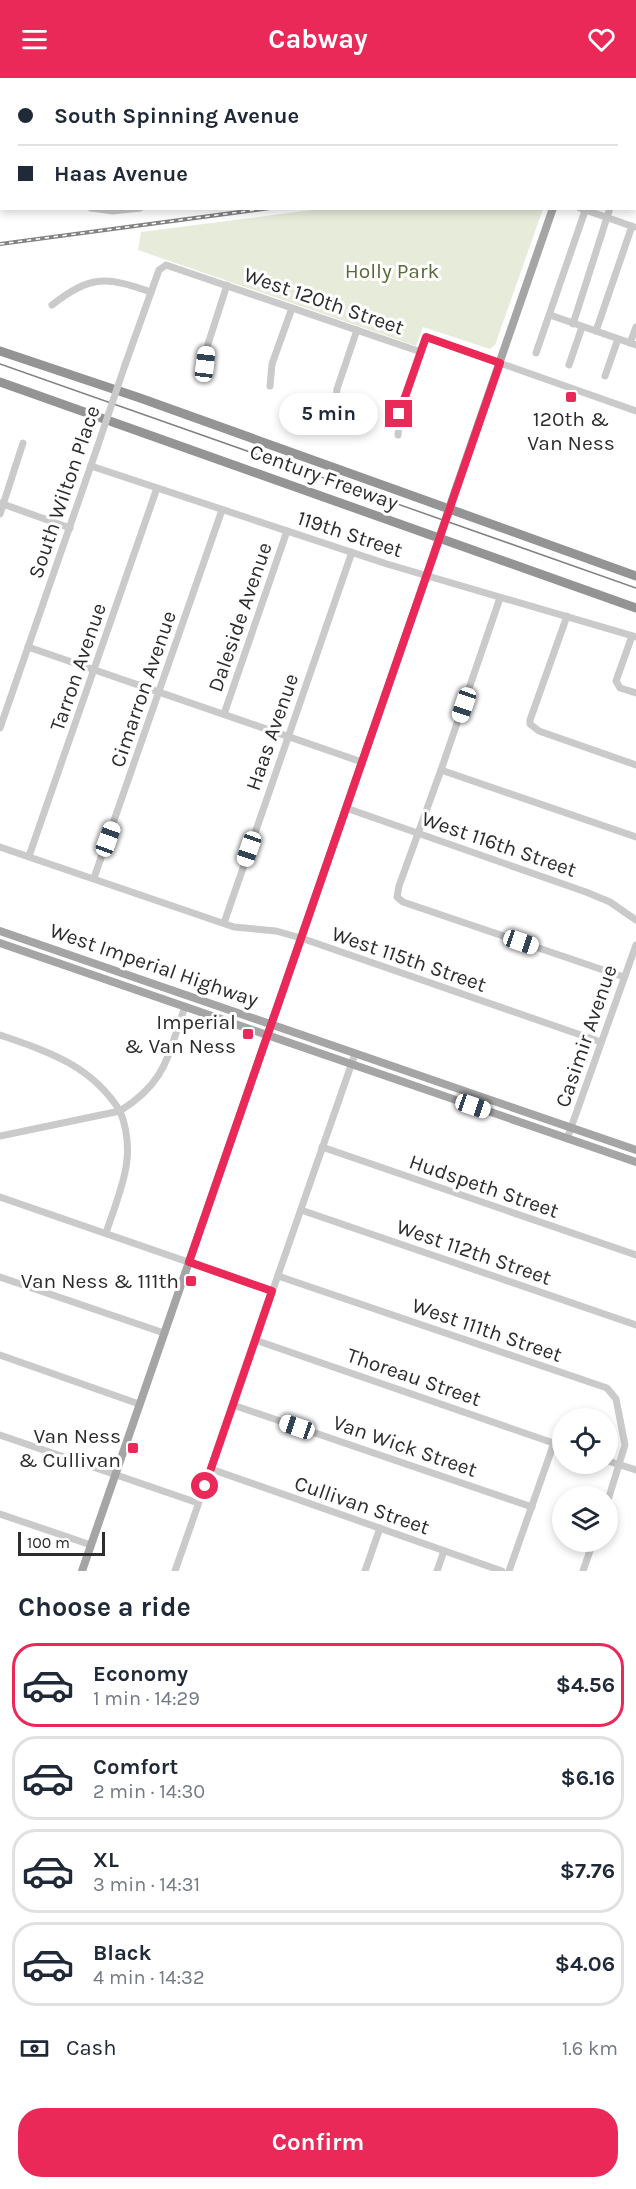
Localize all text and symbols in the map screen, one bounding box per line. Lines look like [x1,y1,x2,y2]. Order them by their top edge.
icon: menu [18,23,51,56]
text: Cabway [268,23,368,55]
icon: heart [585,23,618,56]
text: South Spinning Avenue [54,103,299,129]
text: Haas Avenue [54,161,188,187]
park label: Holly Park [345,259,439,283]
street label: West 120th Street [241,262,407,340]
car [194,345,216,383]
marker: 120th & Van Ness [564,390,578,404]
callout: 5 min [279,393,378,435]
route end [385,400,412,427]
street label: South Wilton Place [23,402,105,582]
text: 5 min [301,402,356,425]
place label: 120th & Van Ness [527,407,615,455]
street label: Century Freeway [247,439,402,515]
street label: 119th Street [294,506,406,562]
street label: Daleside Avenue [203,539,277,695]
street label: Tarron Avenue [45,600,111,734]
street label: Cimarron Avenue [105,608,181,770]
street label: Haas Avenue [241,670,303,794]
car [450,685,478,725]
street label: West 116th Street [419,806,580,882]
car [93,819,123,859]
car [235,829,263,869]
street label: West Imperial Highway [47,918,262,1012]
street label: West 115th Street [329,921,489,997]
car [501,928,541,956]
street label: Casimir Avenue [550,961,622,1111]
place label: Imperial & Van Ness [124,1010,236,1058]
marker: Imperial & Van Ness [241,1027,255,1041]
car [453,1092,493,1120]
street label: Hudspeth Street [406,1149,562,1223]
street label: West 112th Street [393,1214,555,1290]
place label: Van Ness & 111th [21,1269,179,1293]
marker: Van Ness & 111th [184,1274,198,1288]
street label: West 111th Street [409,1293,565,1367]
street label: Thoreau Street [344,1343,484,1411]
map controls [552,1408,618,1552]
button: locate [552,1408,618,1474]
street label: Van Wick Street [330,1410,480,1482]
car [277,1413,317,1441]
place label: Van Ness & Cullivan [18,1424,121,1472]
marker: Van Ness & Cullivan [126,1441,140,1455]
street label: Cullivan Street [291,1471,433,1539]
route start [191,1472,218,1499]
button: layers [552,1486,618,1552]
scale bar [18,1529,105,1556]
text: 100 m [27,1533,70,1552]
text: Choose a ride [18,1591,191,1623]
icon: car [21,1658,75,1712]
text: Economy [93,1661,188,1687]
text: $4.56 [556,1672,615,1698]
text: 1 min · 14:29 [93,1687,200,1710]
icon: car [21,1751,75,1805]
text: Comfort [93,1754,178,1780]
text: $6.16 [561,1765,615,1791]
text: 2 min · 14:30 [93,1780,205,1803]
icon: car [21,1844,75,1898]
text: XL [93,1847,119,1873]
text: $7.76 [560,1858,615,1884]
text: 3 min · 14:31 [93,1873,200,1896]
icon: car [21,1937,75,1991]
text: Black [93,1940,152,1966]
text: $4.06 [555,1951,615,1977]
text: 4 min · 14:32 [93,1966,205,1989]
icon: cash [18,2032,51,2065]
text: Cash [66,2035,116,2061]
text: 1.6 km [562,2037,618,2060]
button: Confirm [18,2108,618,2177]

